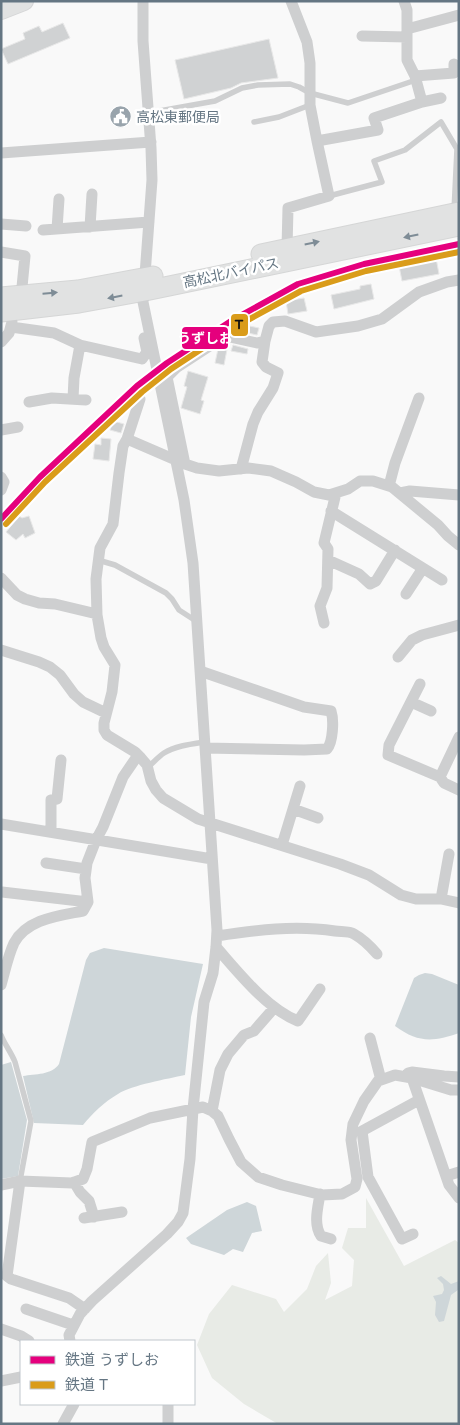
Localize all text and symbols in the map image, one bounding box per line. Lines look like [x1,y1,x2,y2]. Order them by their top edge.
public building icon: 高松東郵便局 [108,105,132,129]
place label: 高松東郵便局 [136,109,220,126]
one-way arrow [403,232,419,240]
one-way arrow [305,239,320,247]
street label: 高松北バイパス [181,255,281,291]
one-way arrow [42,288,58,296]
one-way arrow [106,293,122,301]
line badge: T [230,313,249,337]
text: T [234,316,244,333]
line badge: うずしお [181,326,229,350]
text: うずしお [177,330,233,347]
legend [20,1340,195,1405]
text: 鉄道 うずしお [65,1351,159,1369]
text: 鉄道 T [65,1376,108,1394]

